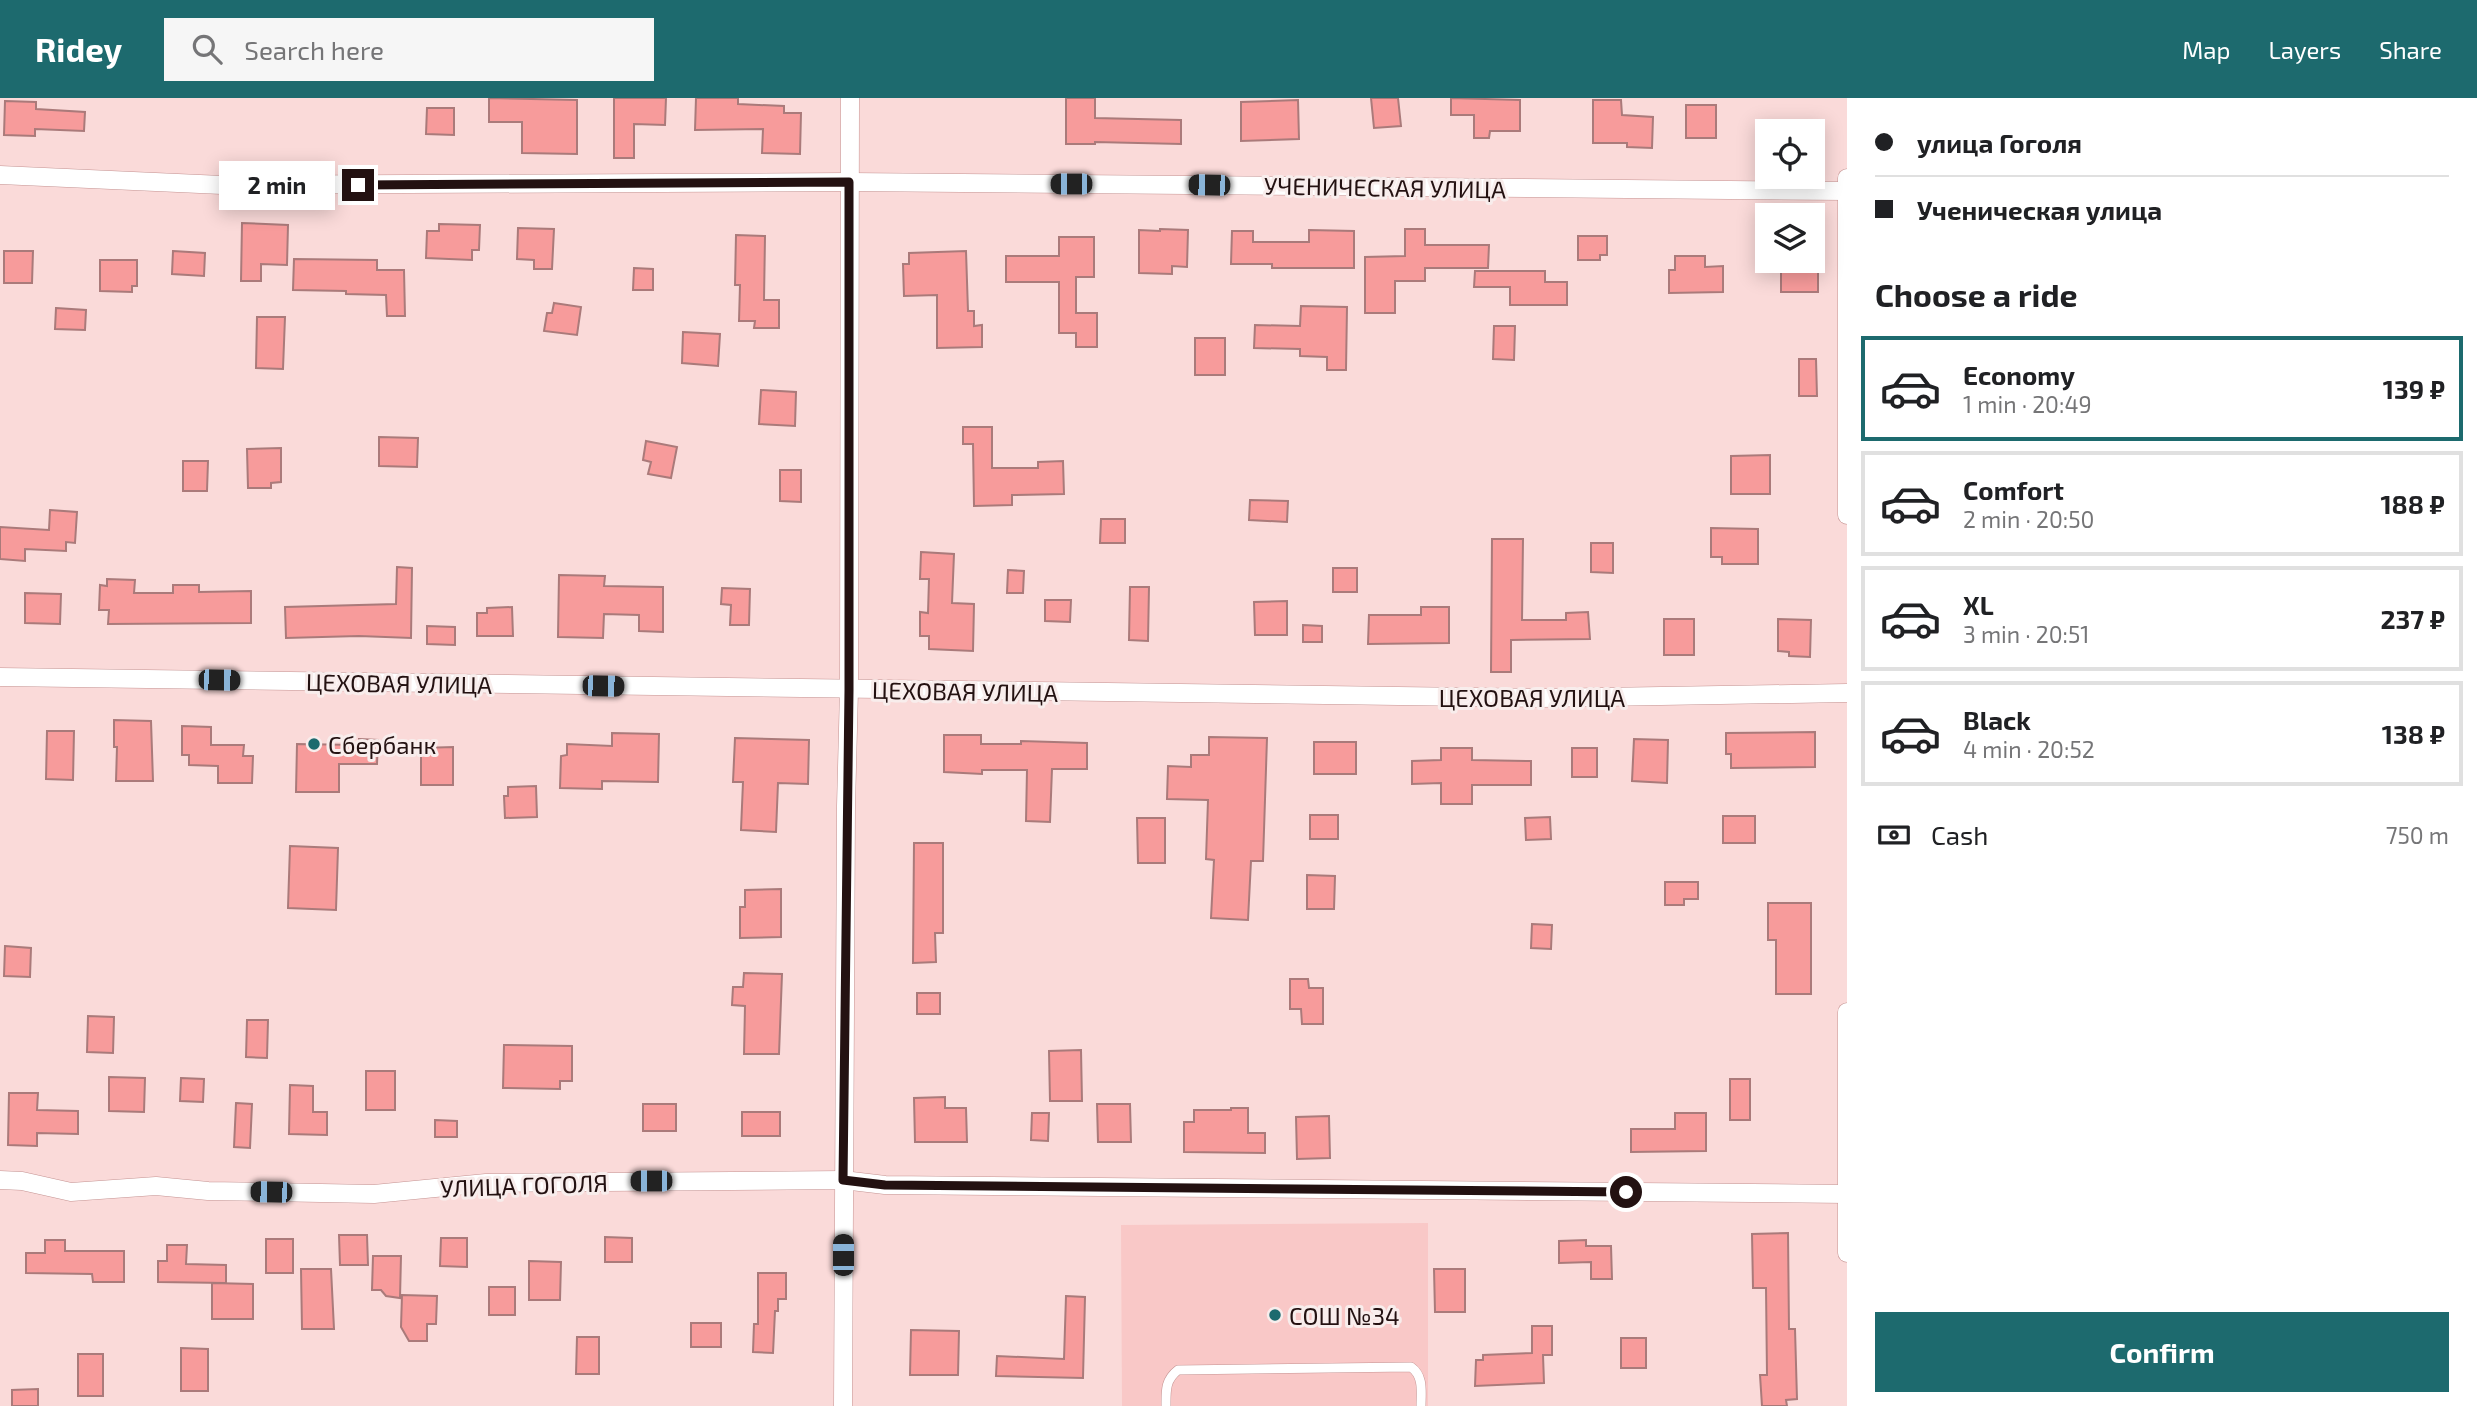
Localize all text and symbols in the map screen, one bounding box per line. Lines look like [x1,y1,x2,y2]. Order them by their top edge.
search box [164,18,654,81]
text: Ridey [35,29,122,69]
icon: search [188,30,226,68]
text: Search here [244,34,384,65]
text: Map [2182,35,2230,64]
text: Layers [2268,35,2341,64]
text: Share [2379,35,2442,64]
map controls [1755,119,1825,273]
button: locate [1755,119,1825,189]
text: улица Гоголя [1917,127,2082,158]
callout: 2 min [218,160,334,210]
route end [342,169,374,201]
street label: УЧЕНИЧЕСКАЯ УЛИЦА [1264,170,1506,204]
text: 2 min [248,171,306,199]
car [1051,174,1093,195]
car [1188,174,1231,196]
text: Ученическая улица [1917,194,2162,225]
button: layers [1755,203,1825,273]
text: Choose a ride [1875,275,2078,313]
icon: car [1879,357,1942,420]
text: Economy [1963,359,2075,390]
text: 139 ₽ [2383,373,2445,404]
text: 1 min · 20:49 [1963,390,2092,418]
icon: car [1879,472,1942,535]
text: Comfort [1963,474,2064,505]
text: 188 ₽ [2380,488,2445,519]
text: 2 min · 20:50 [1963,505,2094,533]
icon: car [1879,587,1942,650]
text: XL [1963,589,1994,620]
text: 237 ₽ [2380,603,2445,634]
text: 3 min · 20:51 [1963,620,2090,648]
street label: ЦЕХОВАЯ УЛИЦА [306,667,493,699]
car [198,669,241,691]
car [582,675,625,697]
street label: ЦЕХОВАЯ УЛИЦА [872,675,1059,707]
street label: ЦЕХОВАЯ УЛИЦА [1439,683,1625,712]
icon: car [1879,702,1942,765]
text: Black [1963,704,2031,735]
text: 138 ₽ [2382,718,2445,749]
place label: Сбербанк [328,730,436,759]
text: 4 min · 20:52 [1963,735,2095,763]
marker: Сбербанк [306,736,322,752]
icon: cash [1875,816,1913,854]
text: Cash [1931,819,1988,850]
text: 750 m [2386,821,2449,849]
street label: УЛИЦА ГОГОЛЯ [440,1168,608,1202]
car [631,1171,673,1192]
route start [1610,1176,1642,1208]
car [250,1181,293,1203]
car [833,1234,854,1276]
place label: СОШ №34 [1289,1301,1400,1330]
marker: СОШ №34 [1267,1307,1283,1323]
button: Confirm [1875,1312,2449,1392]

